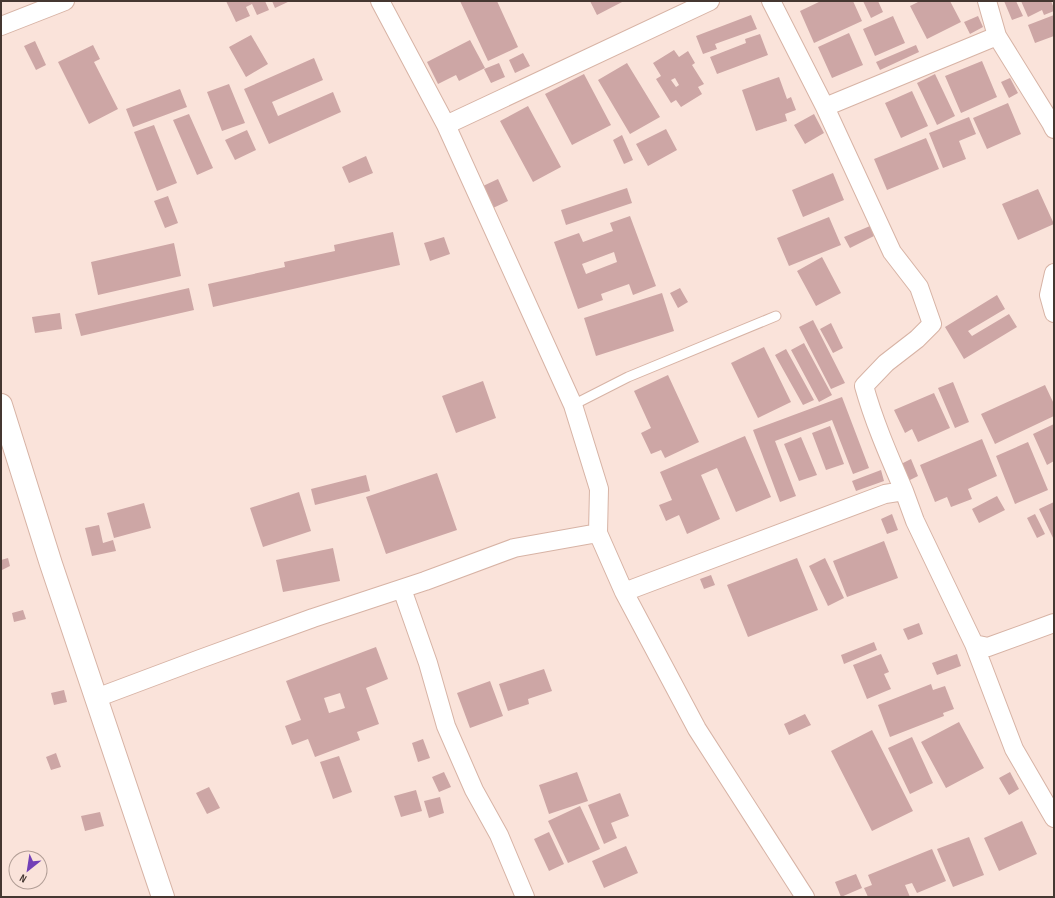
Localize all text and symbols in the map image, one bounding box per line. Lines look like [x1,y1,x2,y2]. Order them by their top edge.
north arrow [8,850,48,890]
text: N [17,871,29,885]

